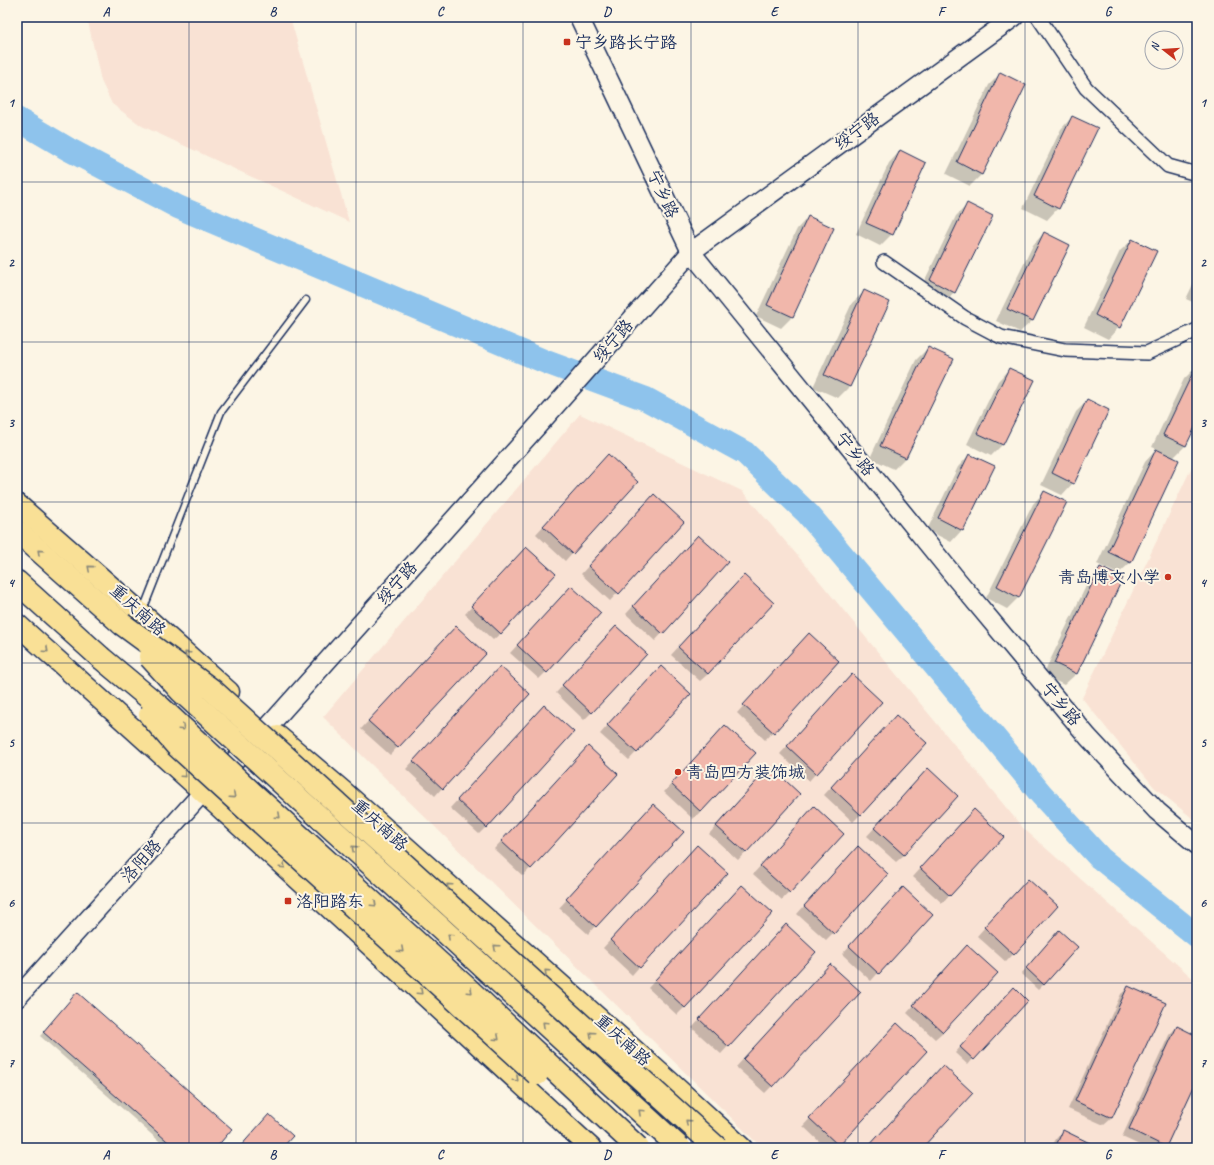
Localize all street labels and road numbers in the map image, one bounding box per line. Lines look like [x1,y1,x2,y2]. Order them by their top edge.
street label: 绥宁路 [830,108,884,154]
street label: 宁乡路 [643,166,683,222]
street label: 绥宁路 [588,315,638,367]
street label: 宁乡路 [831,428,879,480]
street label: 绥宁路 [372,557,422,609]
street label: 重庆南路 [106,579,170,641]
street label: 宁乡路 [1037,678,1085,730]
street label: 重庆南路 [348,794,412,856]
street label: 洛阳路 [116,835,166,887]
street label: 重庆南路 [591,1009,655,1071]

